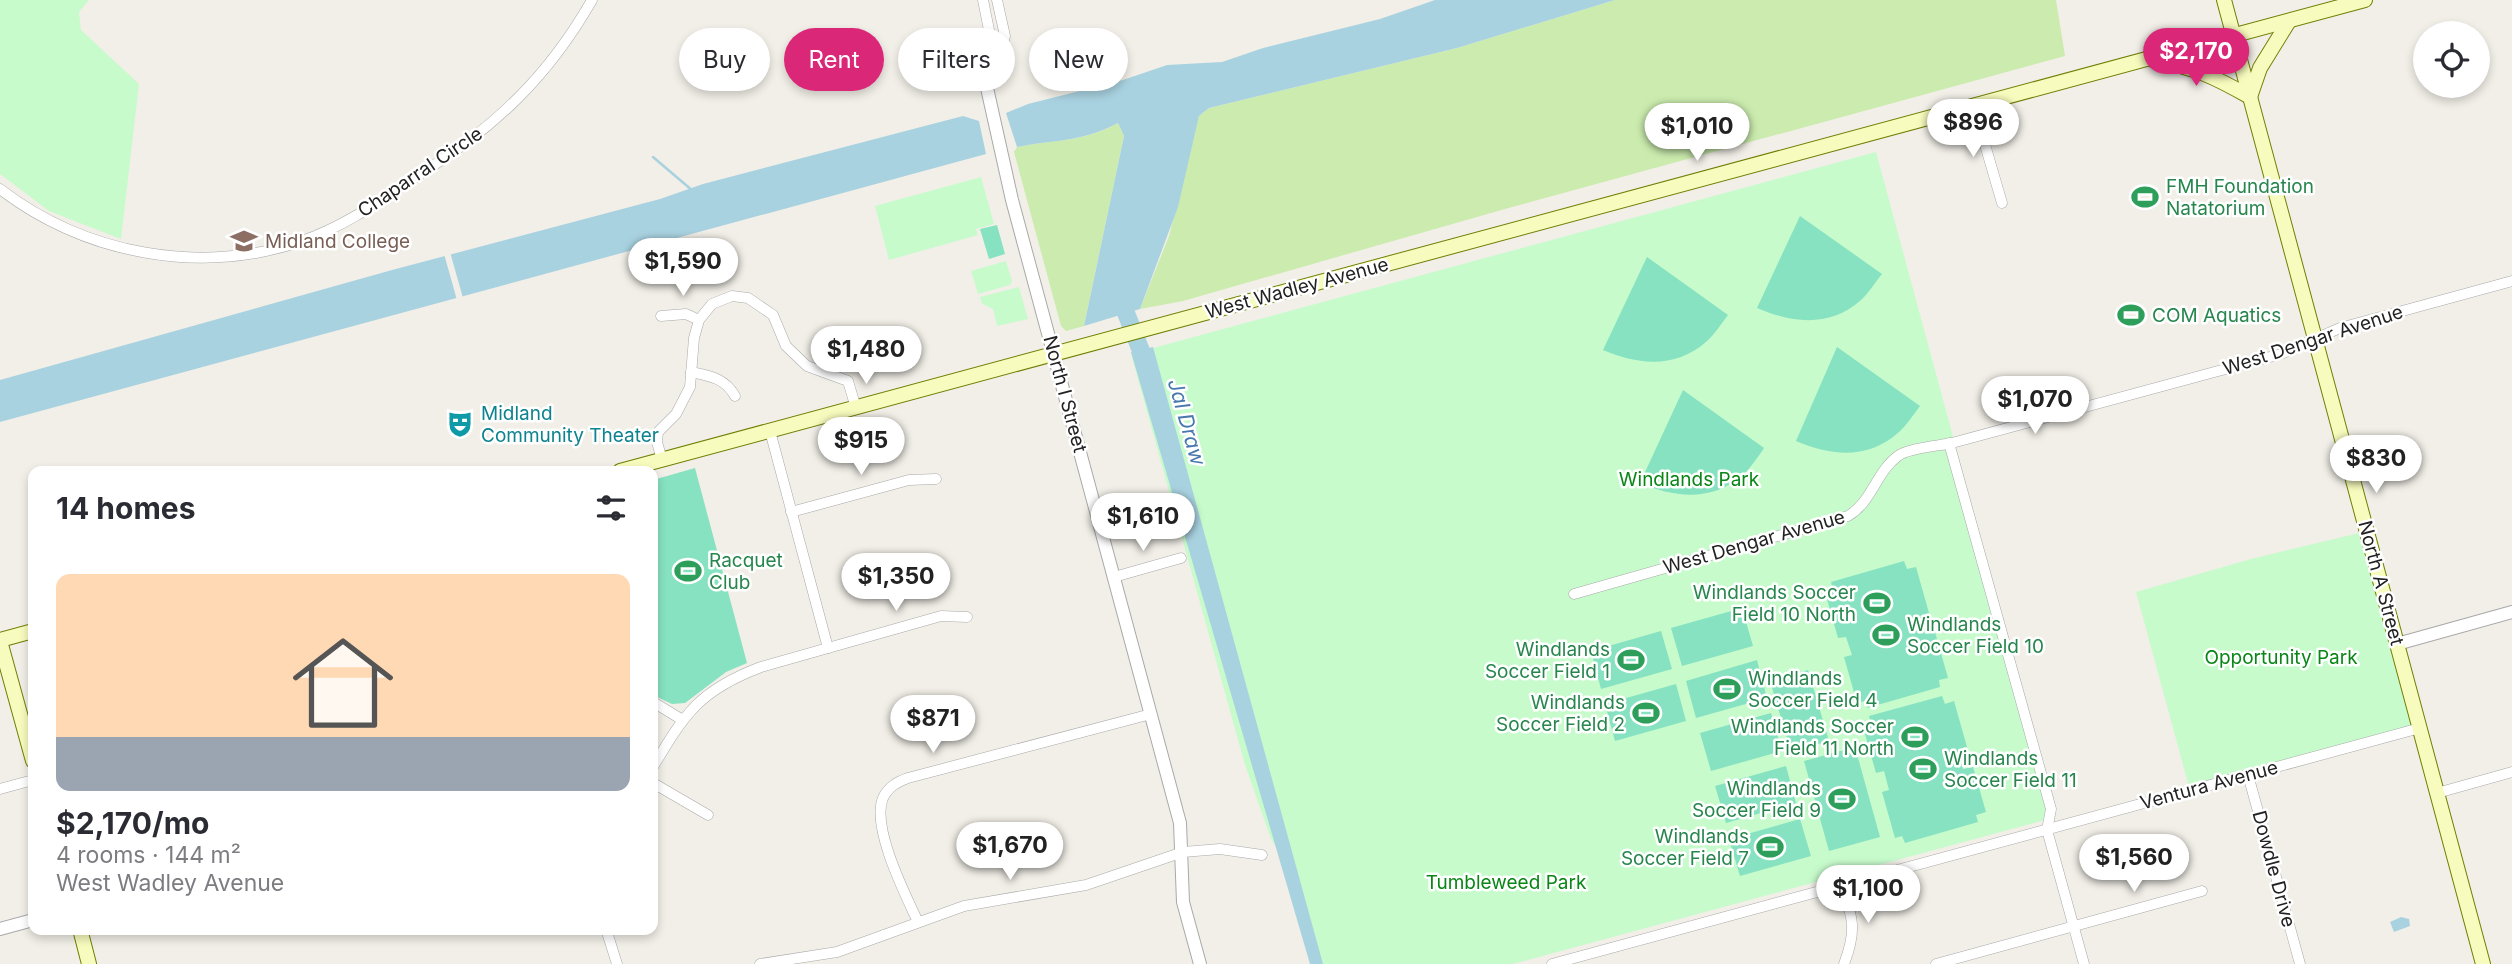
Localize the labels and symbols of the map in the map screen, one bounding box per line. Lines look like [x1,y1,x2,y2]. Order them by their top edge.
pin: $2,170 [2139,28,2253,88]
pin: $896 [1932,100,2014,159]
pin: $1,010 [1640,104,1754,163]
street label: Chaparral Circle [353,122,487,222]
place label: FMH Foundation Natatorium [2166,175,2314,220]
sports icon: FMH Foundation Natatorium [2130,182,2160,212]
school or university icon: Midland College [229,226,259,256]
place label: Midland College [265,230,410,253]
pin: $1,590 [626,238,740,298]
street label: West Wadley Avenue [1203,252,1391,324]
sports icon: COM Aquatics [2116,300,2146,330]
street label: West Dengar Avenue [2220,300,2406,380]
place label: COM Aquatics [2152,304,2281,327]
pin: $1,480 [809,326,923,386]
street label: North I Street [1038,333,1092,455]
water label: Jal Draw [1163,376,1211,469]
pin: $1,070 [1978,376,2092,436]
place label: Midland Community Theater [481,402,659,447]
theatre icon: Midland Community Theater [445,409,475,439]
pin: $915 [820,418,902,477]
pin: $830 [2335,435,2417,495]
park label: Windlands Park [1619,468,1760,491]
pin: $1,610 [1086,494,1200,553]
street label: West Dengar Avenue [1660,505,1848,579]
street label: North A Street [2353,518,2409,648]
place label: Racquet Club [709,549,783,594]
pin: $1,350 [839,554,953,613]
sports icon: Racquet Club [673,556,703,586]
place label: Windlands Soccer Field 10 North [1693,581,1856,626]
sports icon: Windlands Soccer Field 10 North [1862,588,1892,618]
place label: Windlands Soccer Field 10 [1907,613,2044,658]
sports icon: Windlands Soccer Field 10 [1871,620,1901,650]
place label: Windlands Soccer Field 1 [1485,638,1610,683]
sports icon: Windlands Soccer Field 1 [1616,645,1646,675]
park label: Opportunity Park [2204,646,2358,669]
place label: Windlands Soccer Field 4 [1748,667,1878,712]
sports icon: Windlands Soccer Field 4 [1712,674,1742,704]
place label: Windlands Soccer Field 2 [1496,691,1625,736]
pin: $871 [892,696,974,755]
sports icon: Windlands Soccer Field 2 [1631,698,1661,728]
place label: Windlands Soccer Field 11 North [1731,715,1894,760]
sports icon: Windlands Soccer Field 11 North [1900,722,1930,752]
place label: Windlands Soccer Field 11 [1944,747,2077,792]
sports icon: Windlands Soccer Field 11 [1908,754,1938,784]
street label: Ventura Avenue [2138,756,2280,814]
place label: Windlands Soccer Field 9 [1692,777,1821,822]
sports icon: Windlands Soccer Field 9 [1827,784,1857,814]
street label: Dowdle Drive [2247,808,2301,930]
pin: $1,670 [953,822,1067,882]
place label: Windlands Soccer Field 7 [1621,825,1749,870]
sports icon: Windlands Soccer Field 7 [1755,832,1785,862]
pin: $1,560 [2077,834,2191,894]
pin: $1,100 [1811,866,1925,925]
park label: Tumbleweed Park [1426,871,1587,894]

